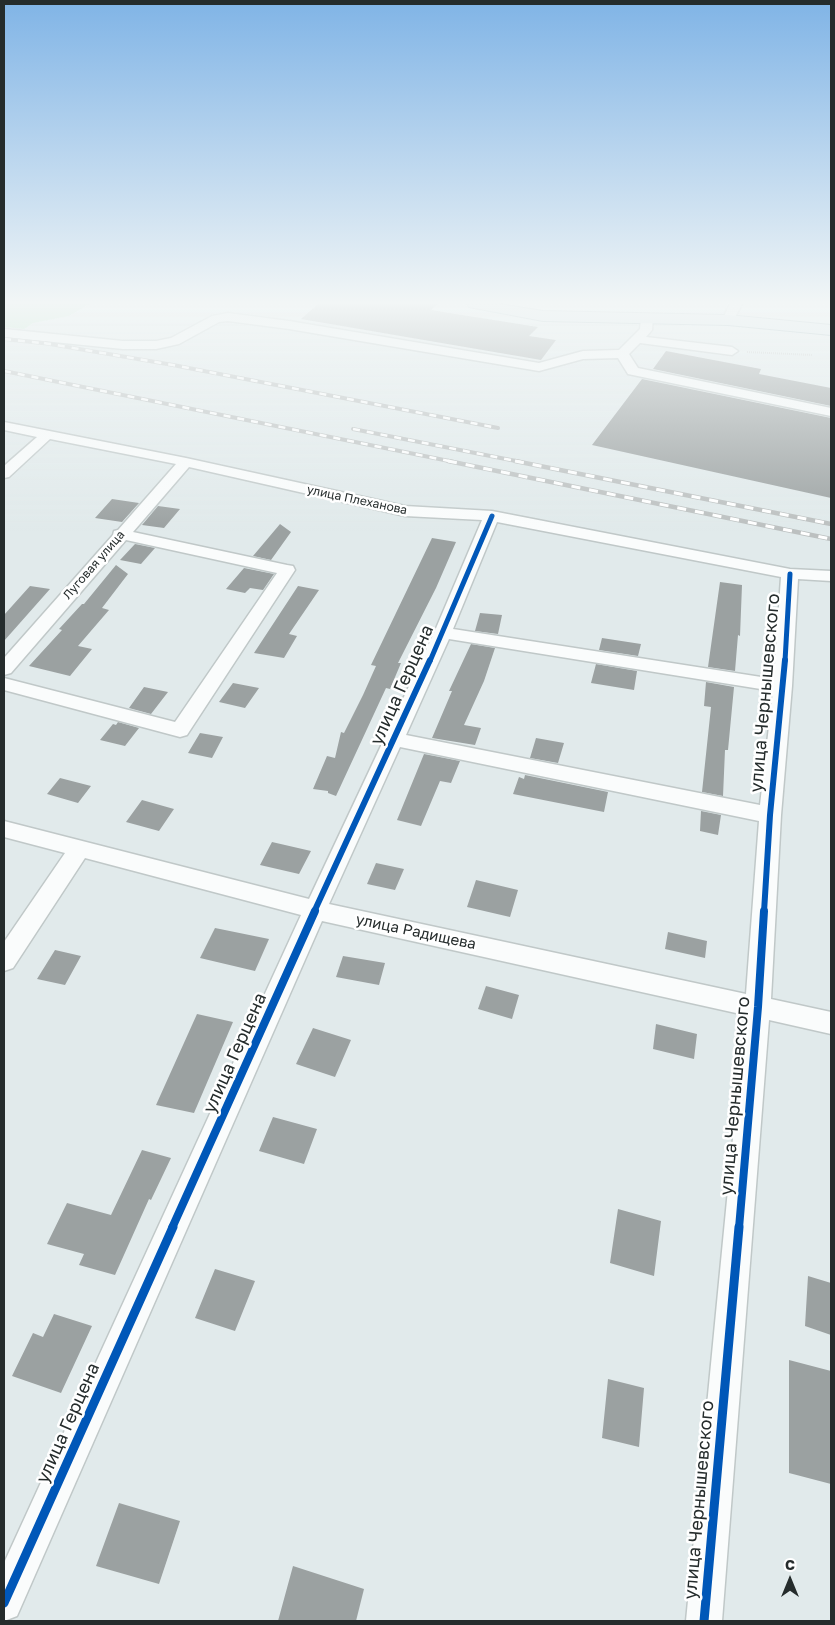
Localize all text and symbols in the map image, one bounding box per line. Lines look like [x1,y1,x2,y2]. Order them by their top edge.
street label: улица Плеханова [306,482,408,518]
street label: Луговая улица [60,528,128,602]
street label: улица Чернышевского [746,593,784,793]
street label: улица Герцена [366,621,438,749]
street label: улица Радищева [354,910,478,954]
street label: улица Герцена [199,989,271,1117]
street label: улица Чернышевского [716,996,754,1196]
street label: улица Герцена [32,1359,104,1487]
street label: улица Чернышевского [680,1400,718,1600]
north arrow [765,1555,815,1605]
text: С [785,1556,795,1573]

